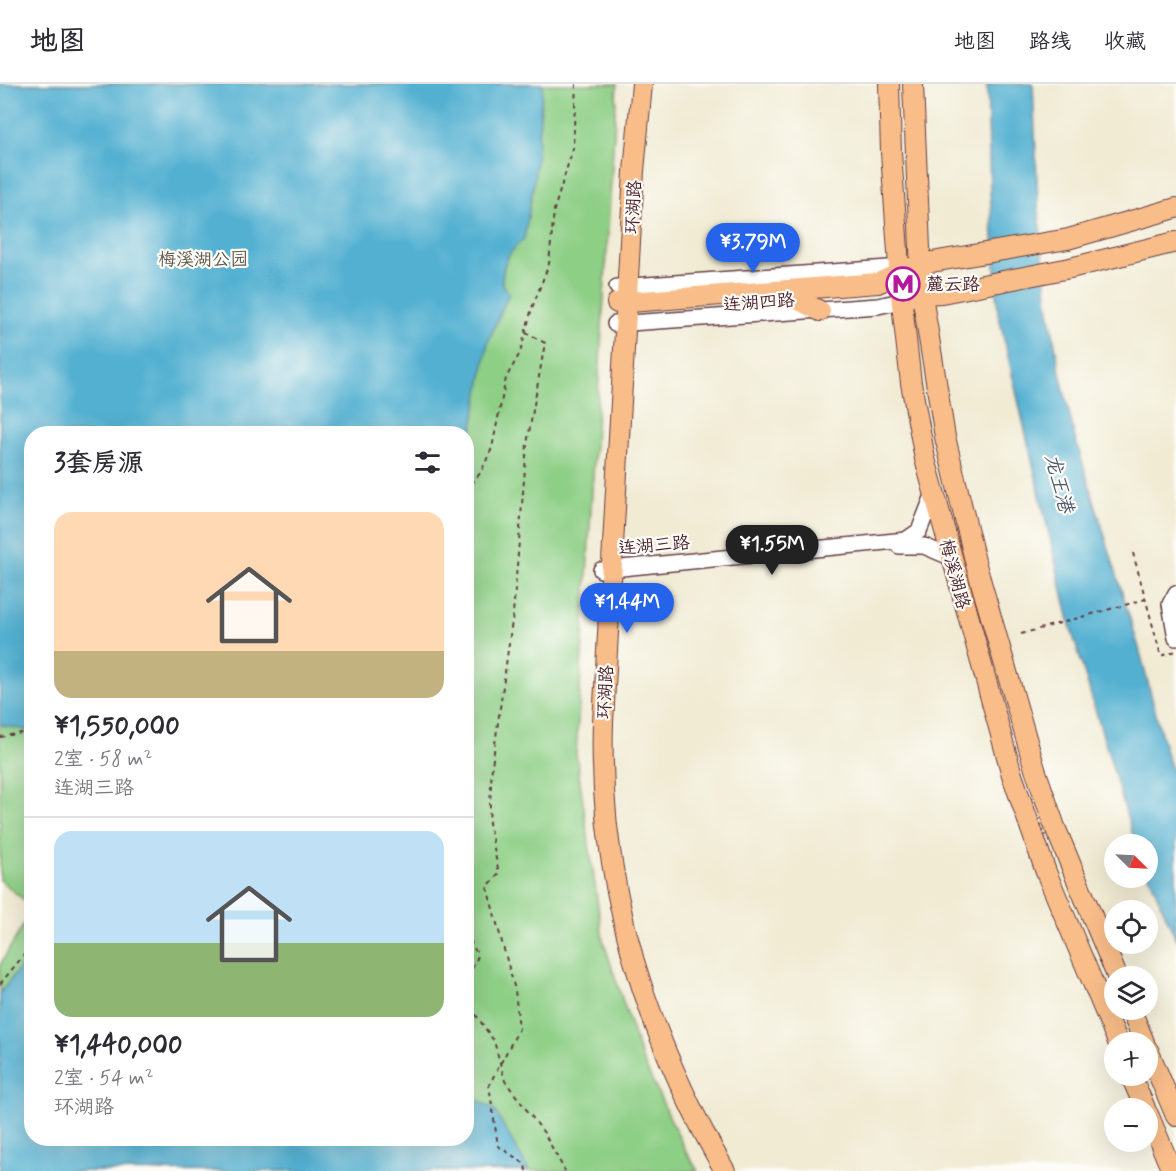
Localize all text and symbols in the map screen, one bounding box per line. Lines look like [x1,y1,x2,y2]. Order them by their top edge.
text: 地图 [30,24,86,61]
text: 地图 [954,28,996,56]
text: 路线 [1029,28,1071,56]
text: 收藏 [1104,28,1146,56]
street label: 环湖路 [621,179,647,235]
pin: ¥3.79M [704,223,802,274]
text: ¥3.79M [720,229,786,256]
park label: 梅溪湖公园 [158,248,248,272]
metro station icon: 麓云路 [885,266,921,302]
place label: 麓云路 [926,273,980,297]
street label: 连湖四路 [722,289,796,317]
icon: filters [411,446,444,479]
text: 3套房源 [54,447,144,481]
water label: 龙王港 [1038,451,1080,518]
pin: ¥1.55M [723,525,821,576]
street label: 连湖三路 [617,531,691,561]
text: ¥1.55M [740,531,804,558]
street label: 梅溪湖路 [933,536,975,612]
icon: home [195,551,303,659]
pin: ¥1.44M [578,583,676,634]
text: ¥1.44M [594,589,660,616]
street label: 环湖路 [593,664,619,720]
text: ¥1,550,000 [54,710,180,744]
text: 2室 · 58 m² [54,746,152,773]
text: 连湖三路 [54,775,134,802]
north arrow [1104,834,1158,888]
map controls [1104,834,1158,1152]
icon: home [195,870,303,978]
button: locate [1104,900,1158,954]
button: layers [1104,966,1158,1020]
text: ¥1,440,000 [54,1029,183,1063]
button: + [1104,1032,1158,1086]
text: 2室 · 54 m² [54,1065,154,1092]
text: 环湖路 [54,1094,114,1121]
button: − [1104,1098,1158,1152]

